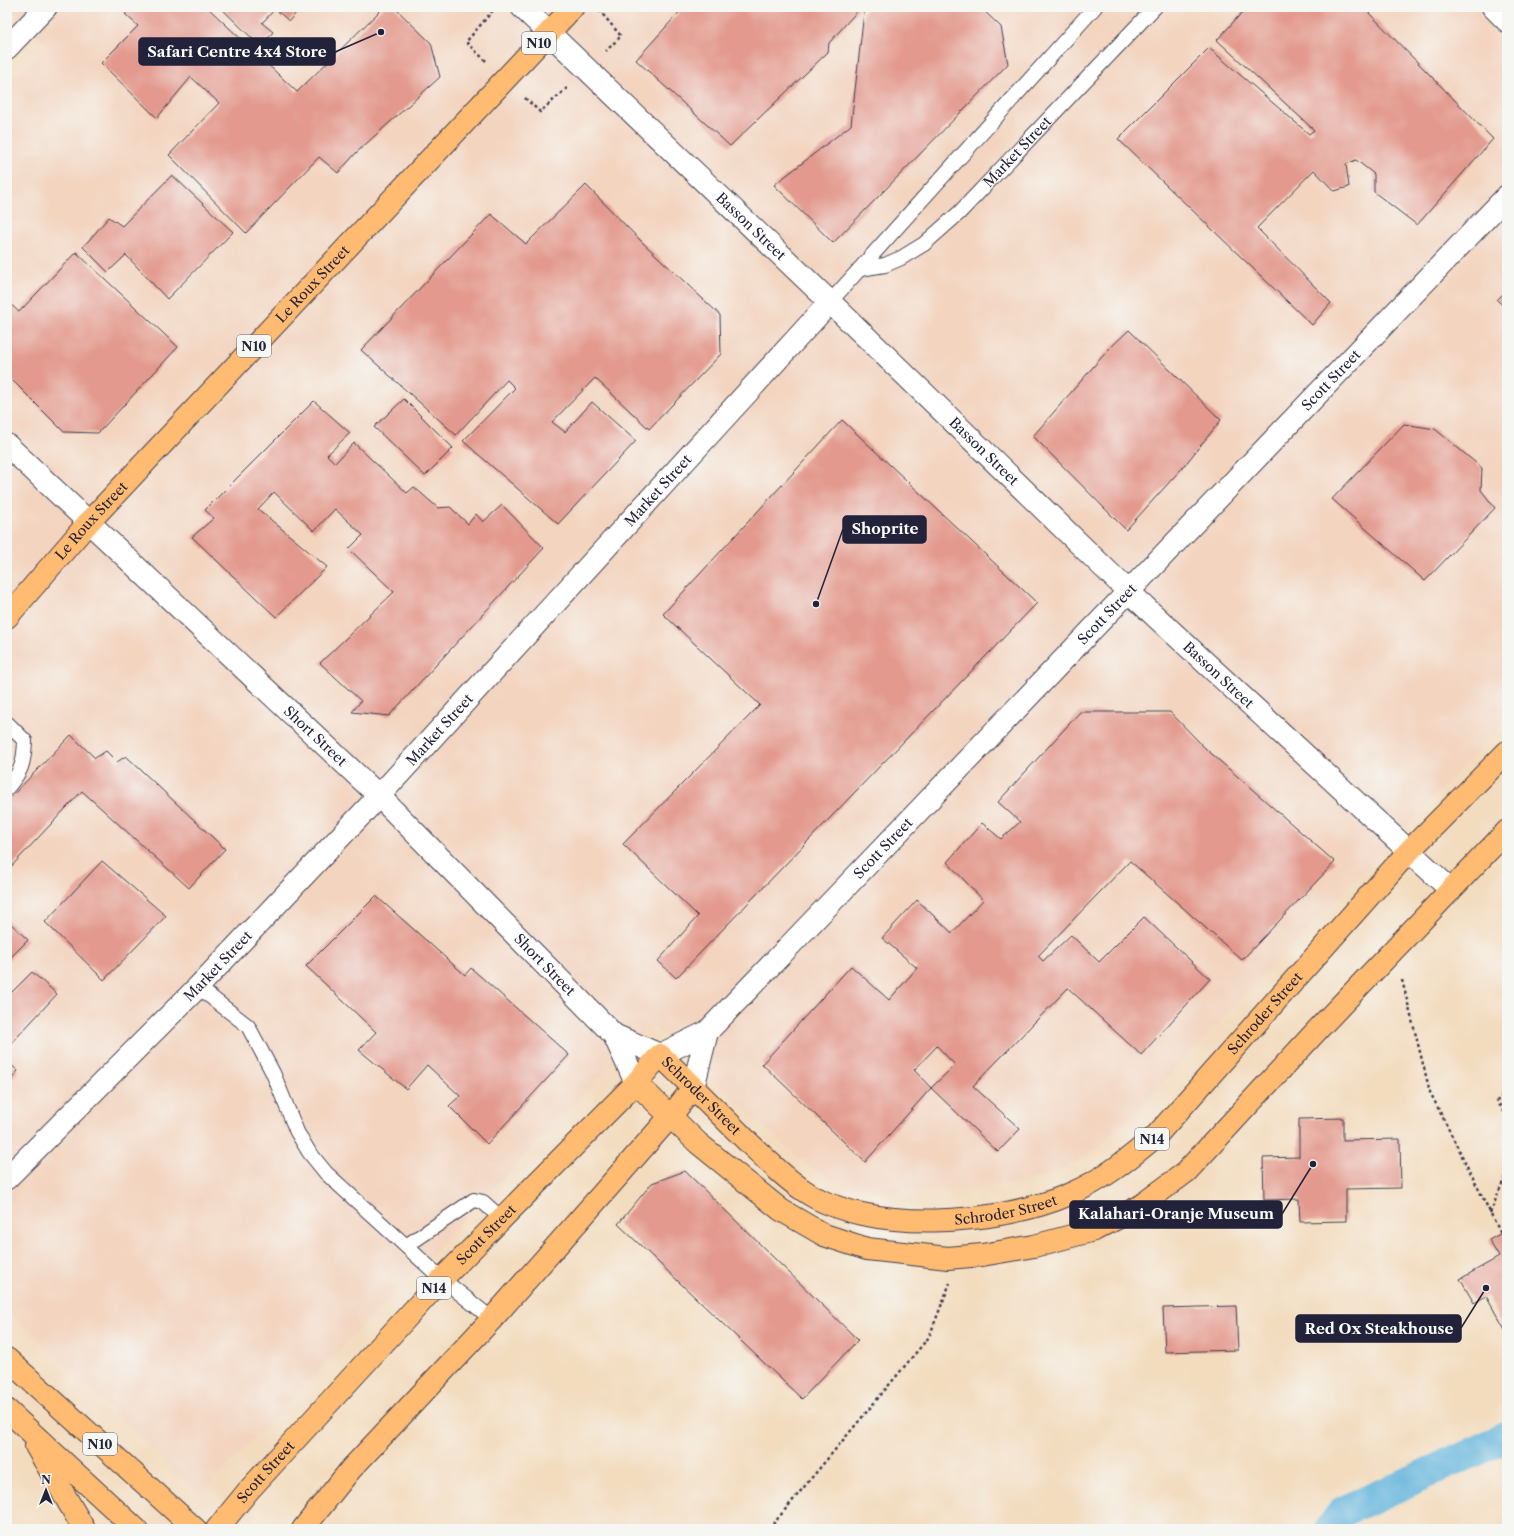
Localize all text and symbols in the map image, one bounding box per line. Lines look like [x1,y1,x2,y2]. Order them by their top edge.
road number: N10 [522,32,556,54]
callout: Safari Centre 4x4 Store [139,38,335,65]
text: Safari Centre 4x4 Store [147,42,327,61]
street label: Market Street [979,113,1055,191]
street label: Basson Street [712,189,790,264]
street label: Le Roux Street [272,242,353,326]
road number: N10 [237,335,271,357]
street label: Scott Street [1298,346,1364,414]
street label: Basson Street [945,413,1023,489]
street label: Market Street [621,451,695,530]
street label: Le Roux Street [51,478,131,564]
callout: Shoprite [843,516,926,543]
text: Shoprite [851,519,919,538]
street label: Scott Street [1074,580,1140,648]
street label: Basson Street [1179,638,1258,712]
street label: Market Street [402,690,477,769]
street label: Short Street [280,702,351,770]
street label: Scott Street [850,814,916,882]
street label: Market Street [180,927,256,1005]
street label: Short Street [510,930,579,1000]
street label: Schroder Street [1224,968,1306,1058]
street label: Schroder Street [658,1053,745,1139]
road number: N14 [1135,1128,1169,1150]
street label: Schroder Street [954,1191,1059,1229]
street label: Scott Street [452,1201,520,1268]
callout: Kalahari-Oranje Museum [1070,1201,1282,1228]
text: Kalahari-Oranje Museum [1078,1204,1274,1223]
road number: N14 [417,1277,451,1299]
callout: Red Ox Steakhouse [1296,1315,1461,1342]
text: Red Ox Steakhouse [1304,1319,1454,1338]
road number: N10 [83,1433,117,1455]
street label: Scott Street [233,1437,298,1507]
north arrow [26,1470,66,1510]
text: N [41,1473,51,1487]

